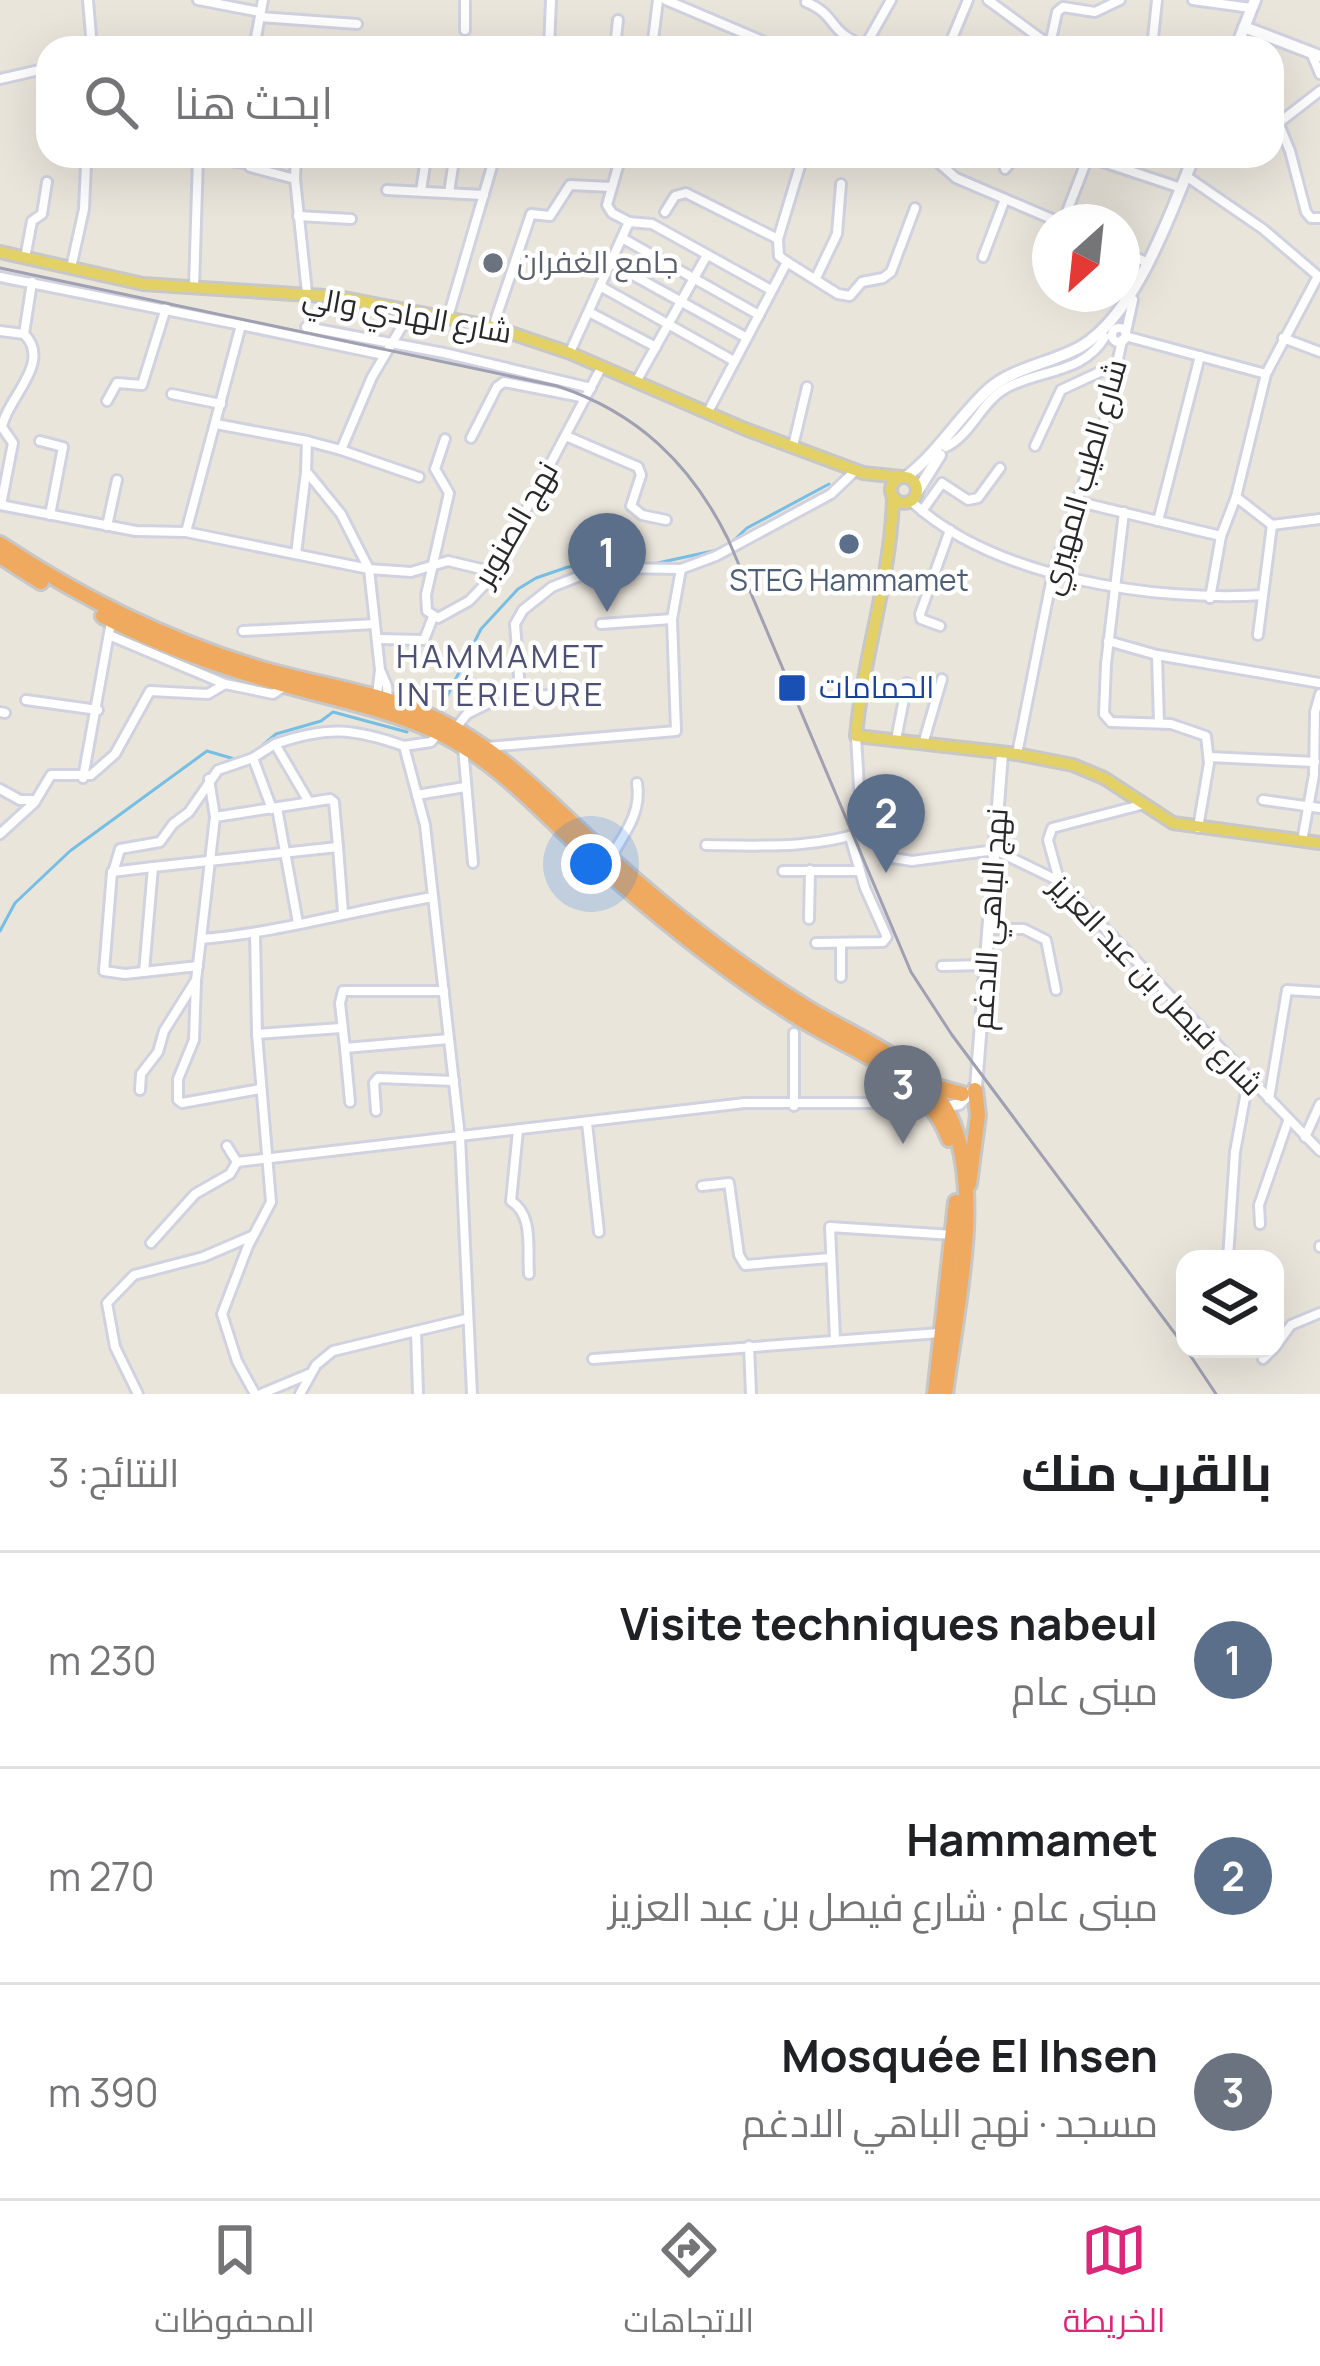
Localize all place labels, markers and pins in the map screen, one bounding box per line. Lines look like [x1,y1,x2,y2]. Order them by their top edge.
place label: جامع الغفران [517,241,678,283]
marker: جامع الغفران [480,250,506,276]
pin: 1 [568,513,646,612]
marker: STEG Hammamet [836,531,862,557]
place label: STEG Hammamet [729,559,969,600]
place label: الحمامات [819,666,934,707]
marker: الحمامات [776,672,808,704]
pin: 2 [847,774,925,873]
pin: 3 [864,1045,942,1144]

